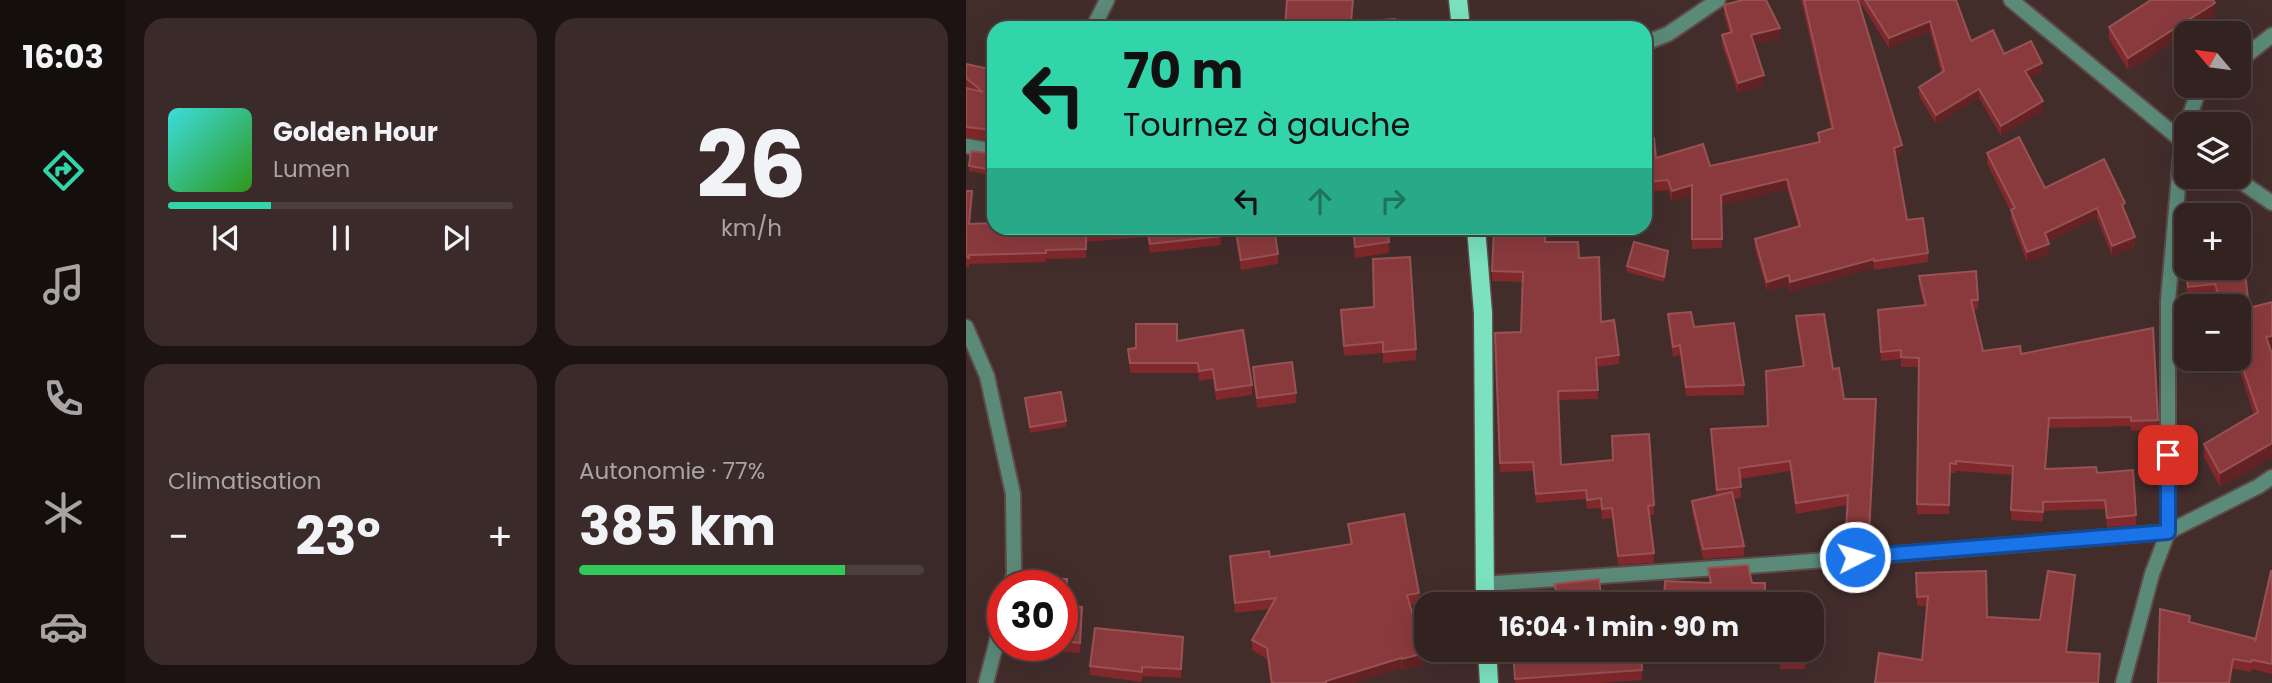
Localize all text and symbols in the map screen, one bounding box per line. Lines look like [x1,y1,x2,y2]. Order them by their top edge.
north arrow [2174,21,2250,98]
map controls [2174,21,2251,371]
text: 16:03 [22,34,104,79]
text: 70 m [1123,37,1243,105]
icon: left [1008,49,1099,140]
text: 26 [697,101,806,229]
text: Tournez à gauche [1123,102,1410,147]
button: layers [2174,112,2251,189]
text: Golden Hour [273,114,438,150]
icon: directions [39,146,88,195]
text: Lumen [273,153,350,185]
icon: left [1228,182,1266,220]
icon: ahead [1301,182,1339,220]
icon: right [1374,182,1412,220]
button: + [2174,203,2251,280]
text: km/h [721,212,782,244]
icon: previous [207,219,245,257]
icon: pause [322,219,360,257]
icon: next [437,219,475,257]
icon: music [39,260,88,309]
button: − [2174,294,2251,371]
icon: phone [39,374,88,423]
pin [2138,425,2198,485]
icon: arrive [2149,436,2187,474]
text: Autonomie · 77% [579,455,765,487]
text: Climatisation [168,465,321,497]
icon: climate [39,488,88,537]
text: 385 km [579,490,776,563]
text: 23° [295,500,381,573]
text: − [168,510,189,563]
text: + [487,510,513,563]
position arrow [1818,520,1892,594]
speed limit sign: 30 [987,570,1078,661]
icon: car [39,602,88,651]
text: 16:04 · 1 min · 90 m [1499,609,1739,645]

